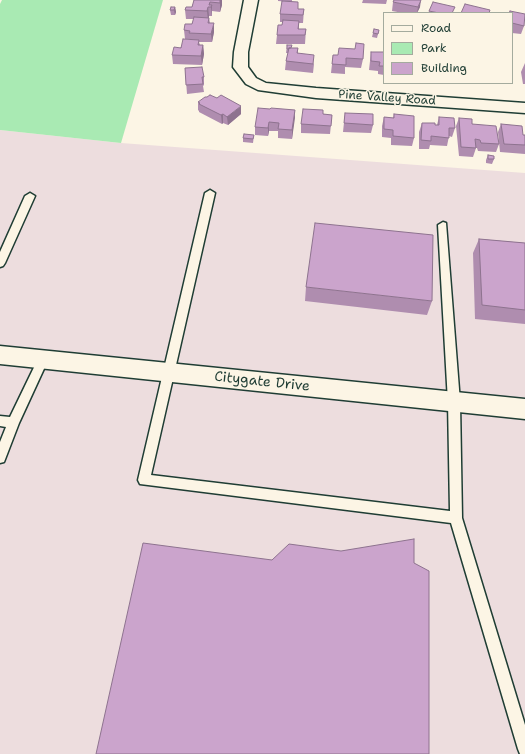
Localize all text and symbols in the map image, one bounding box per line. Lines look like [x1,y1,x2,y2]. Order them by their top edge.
legend [383,12,513,84]
text: Road [421,20,451,36]
text: Park [421,40,447,56]
text: Building [421,60,467,76]
street label: Pine Valley Road [338,87,436,109]
street label: Citygate Drive [213,369,311,395]

